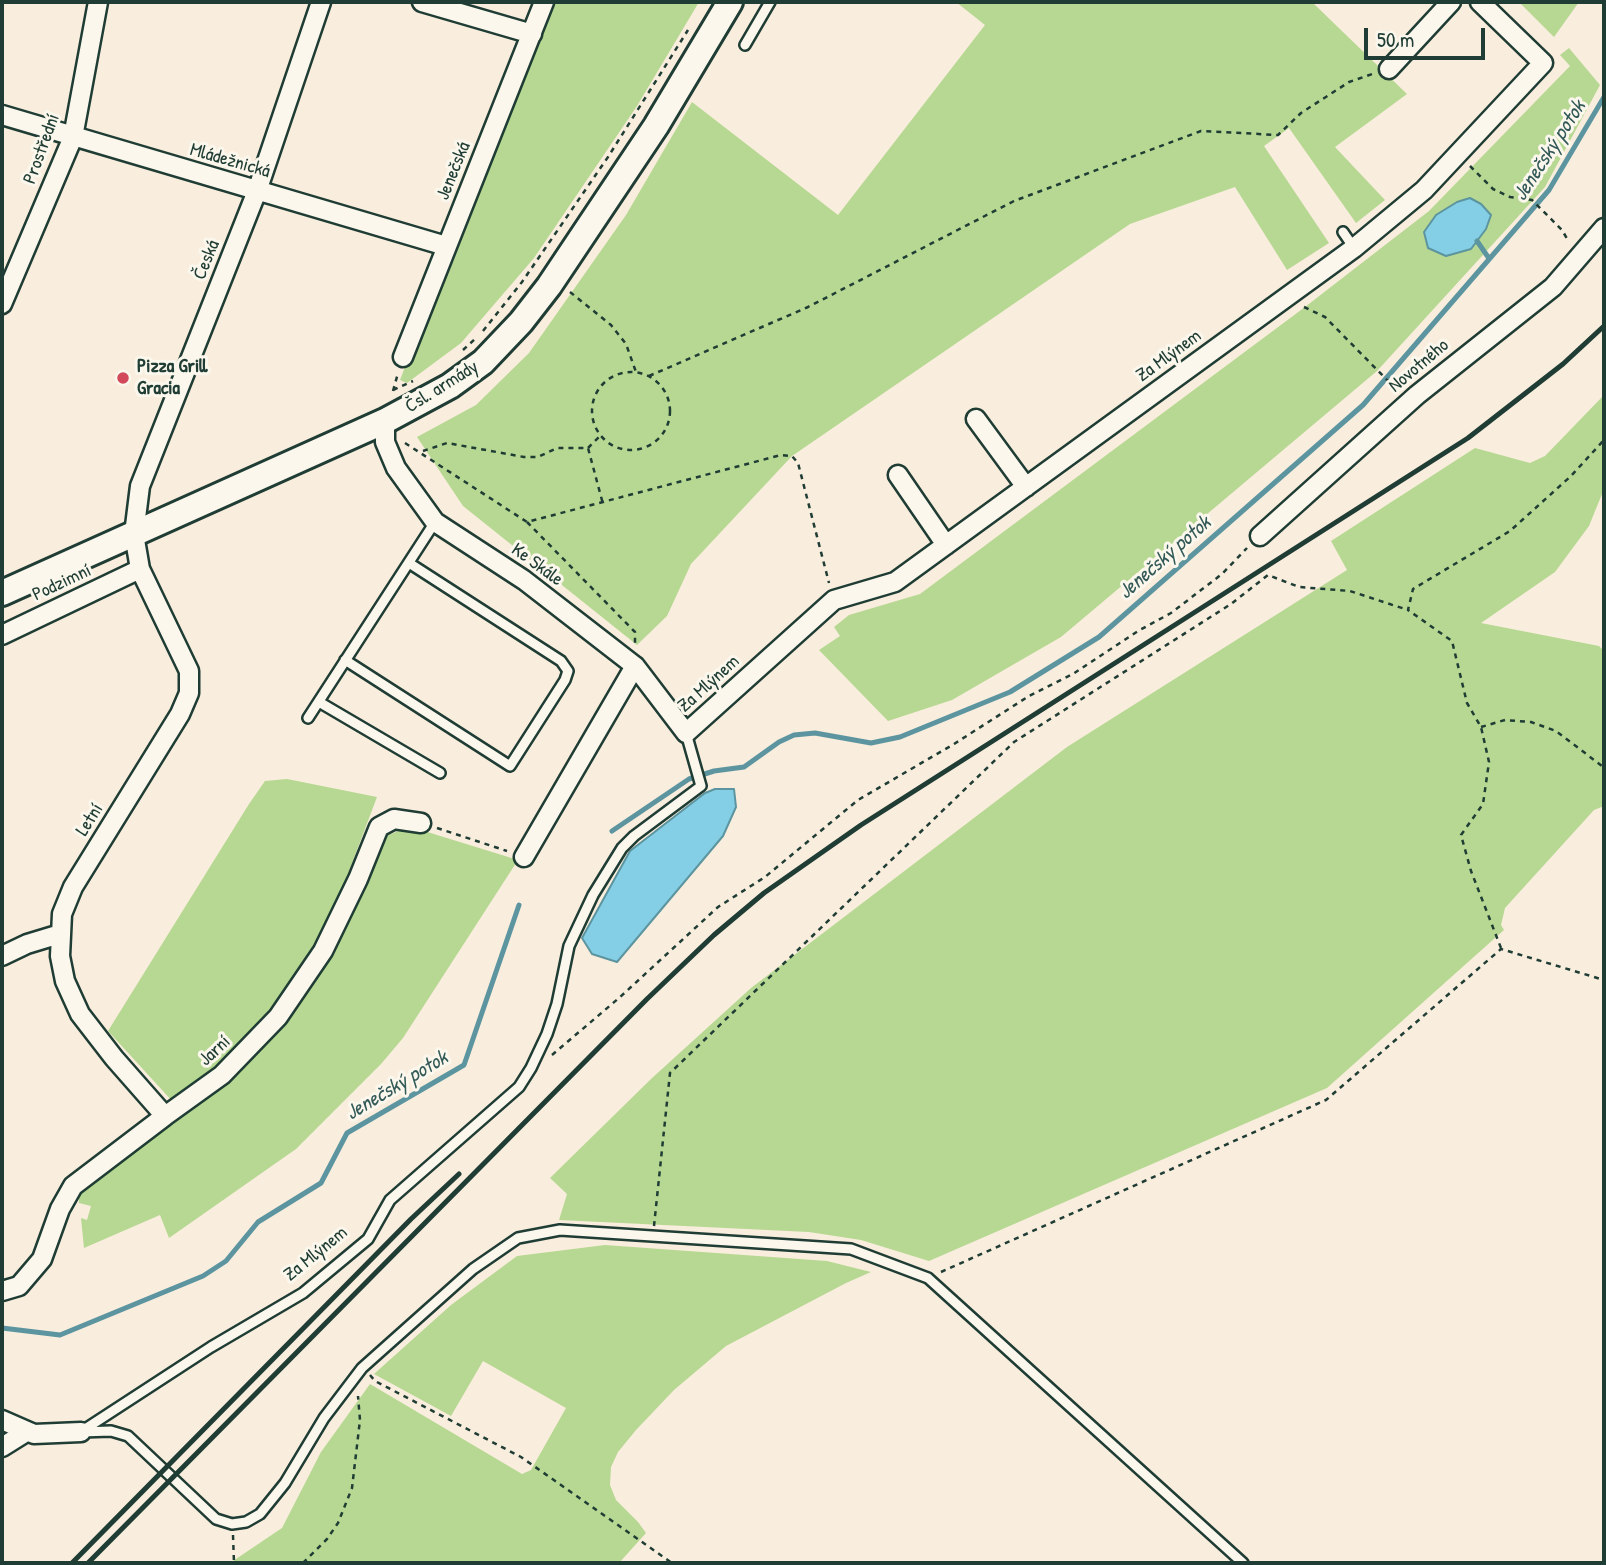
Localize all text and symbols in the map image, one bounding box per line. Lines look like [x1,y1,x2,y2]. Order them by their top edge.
scale bar [1368,14,1489,58]
text: 50 m [1377,25,1414,54]
water label: Jenečský potok [1508,96,1592,206]
street label: Prostřední [19,111,65,187]
street label: Mládežnická [187,139,273,183]
street label: Jenečská [432,139,476,203]
street label: Česká [189,237,225,283]
street label: Za Mlýnem [1132,325,1206,387]
street label: Novotného [1384,334,1454,398]
place label: Pizza Grill Gracia [137,356,207,400]
street label: Čsl. armády [401,356,483,418]
marker: Pizza Grill Gracia [115,370,131,386]
water label: Jenečský potok [1114,511,1216,605]
street label: Ke Skále [507,539,567,591]
street label: Podzimní [29,559,95,607]
street label: Za Mlýnem [674,650,744,718]
street label: Letní [71,800,109,840]
street label: Jarní [195,1031,235,1071]
water label: Jenečský potok [341,1046,453,1126]
street label: Za Mlýnem [280,1222,352,1286]

